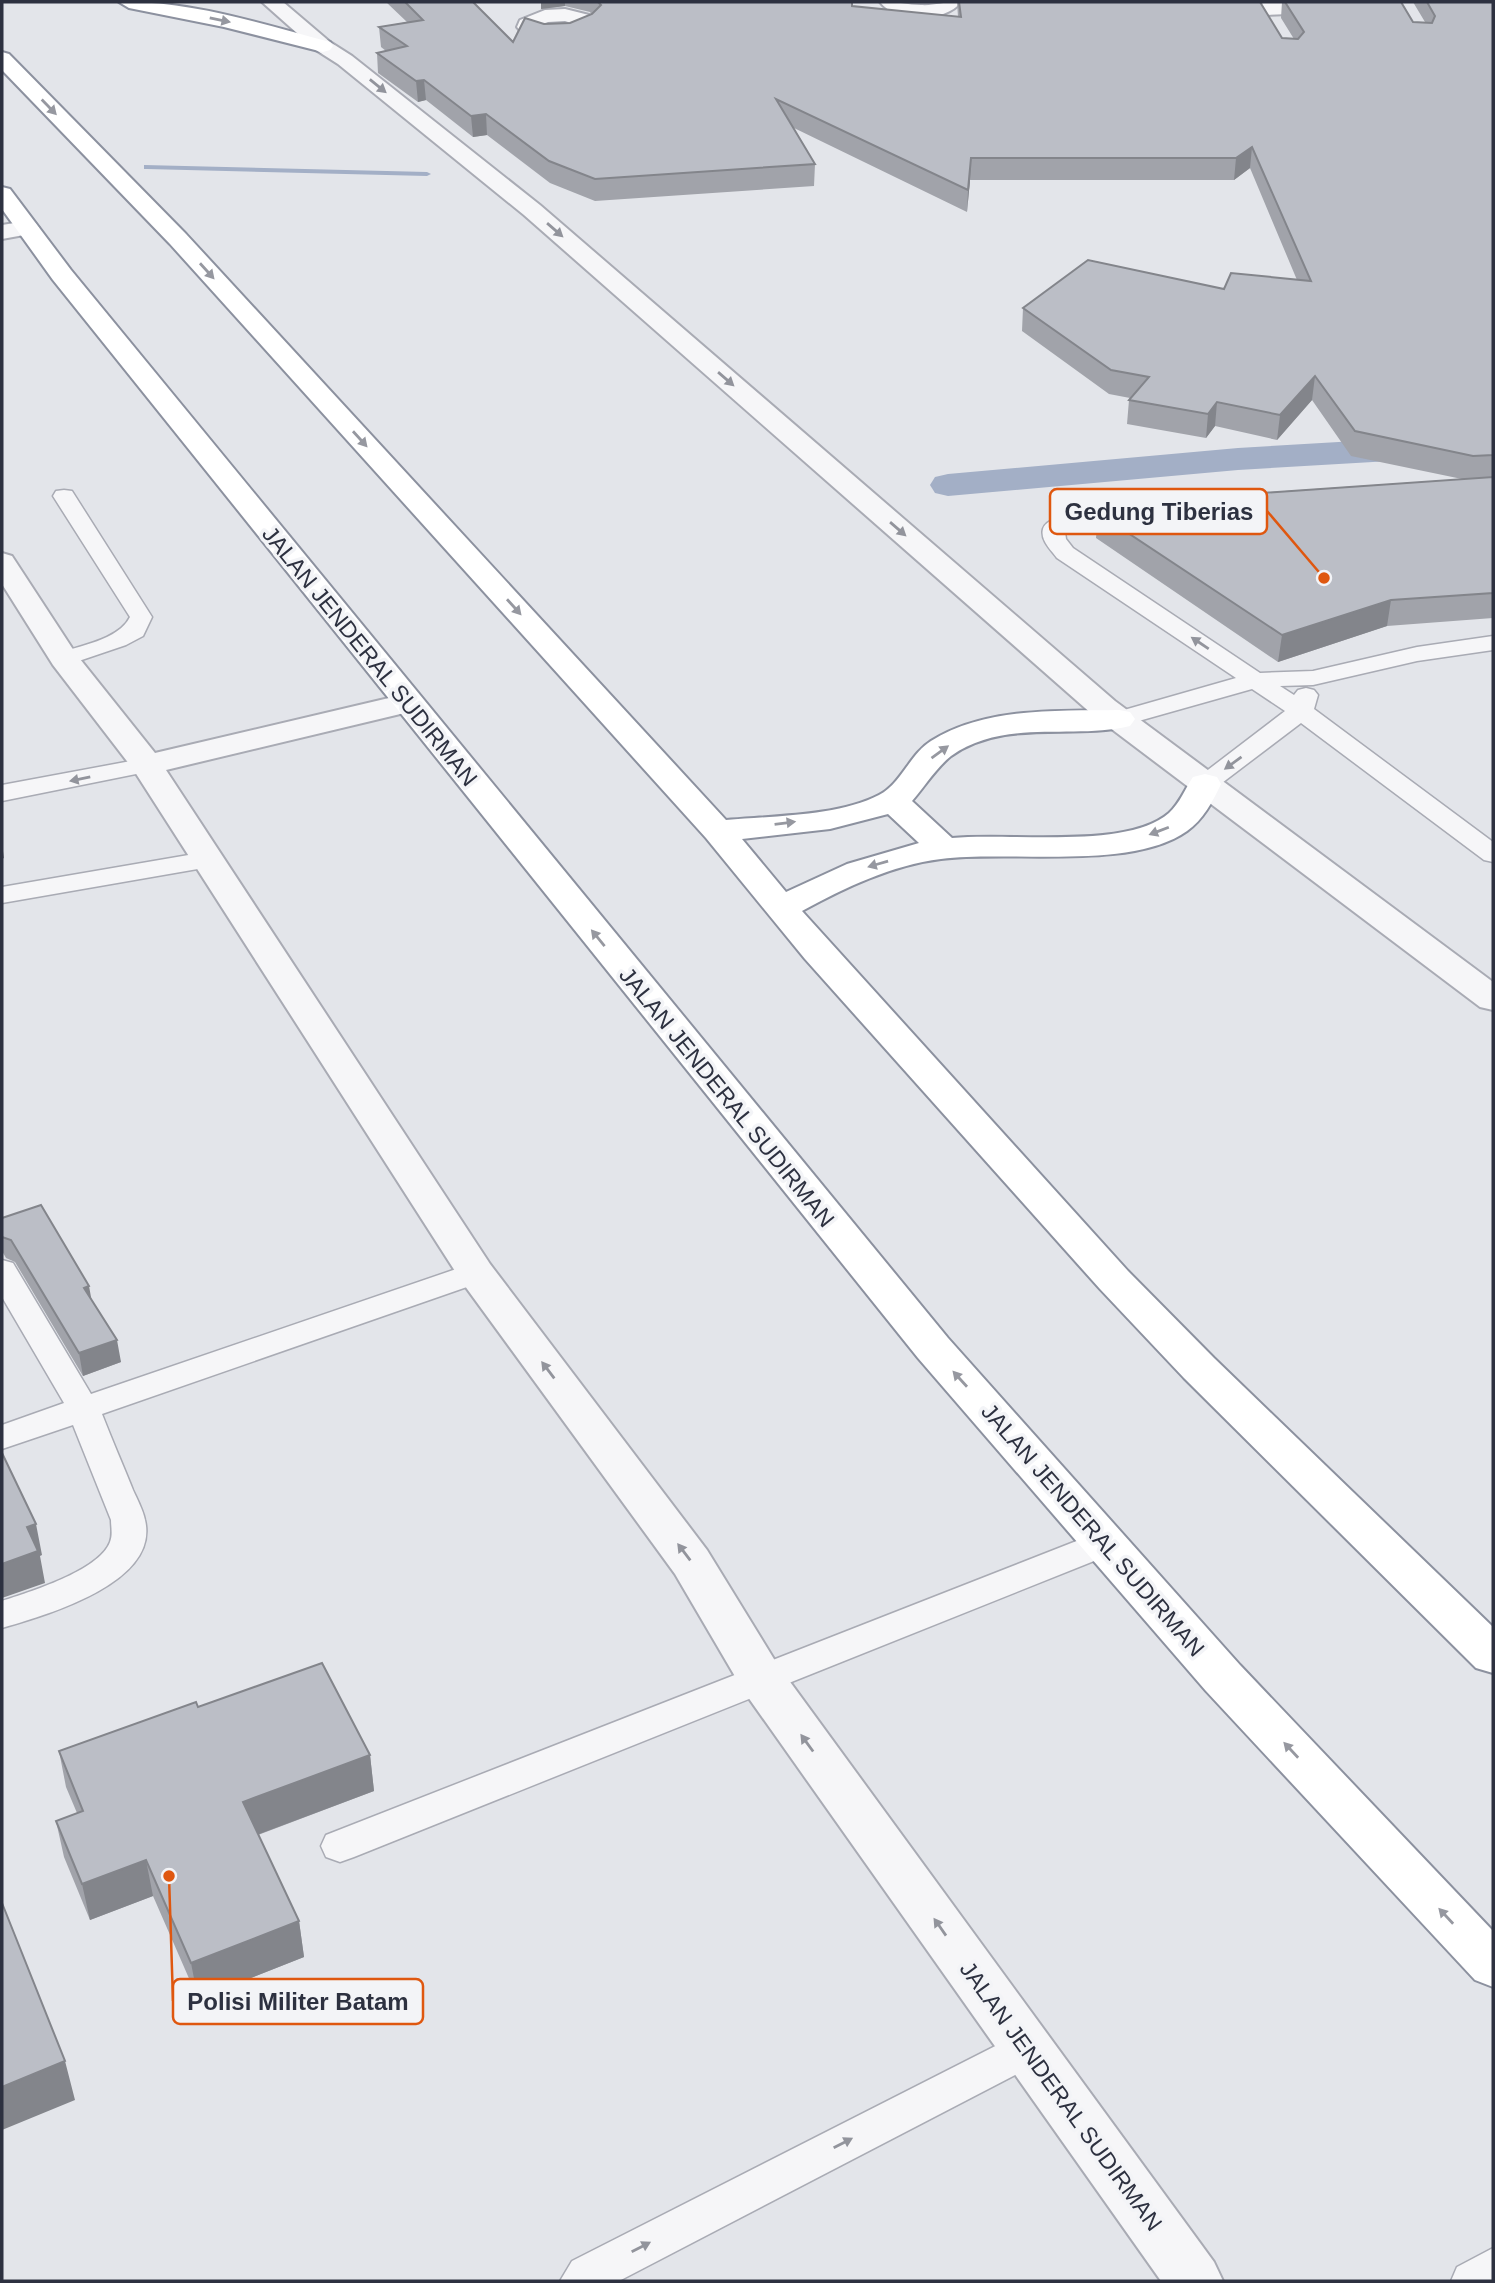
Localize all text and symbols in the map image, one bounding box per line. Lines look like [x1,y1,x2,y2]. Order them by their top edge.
one-way arrow [209,15,231,26]
one-way arrow [369,79,387,94]
one-way arrow [41,99,58,116]
one-way arrow [546,222,563,237]
one-way arrow [199,262,215,280]
one-way arrow [717,371,735,387]
one-way arrow [352,430,368,447]
callout: Gedung Tiberias [1050,489,1267,534]
text: Gedung Tiberias [1065,498,1253,525]
street label: JALAN JENDERAL SUDIRMAN [257,521,483,791]
one-way arrow [889,521,906,536]
one-way arrow [505,598,521,615]
one-way arrow [1190,636,1210,649]
one-way arrow [931,745,949,759]
one-way arrow [1224,756,1242,770]
one-way arrow [69,773,91,784]
one-way arrow [775,818,797,829]
one-way arrow [1149,826,1170,837]
one-way arrow [868,860,889,870]
one-way arrow [591,930,606,947]
street label: JALAN JENDERAL SUDIRMAN [614,962,840,1232]
one-way arrow [540,1361,555,1379]
one-way arrow [952,1370,968,1388]
street label: JALAN JENDERAL SUDIRMAN [976,1398,1210,1662]
one-way arrow [677,1543,691,1561]
one-way arrow [801,1734,815,1752]
one-way arrow [1283,1742,1299,1759]
one-way arrow [1439,1908,1455,1925]
one-way arrow [934,1918,947,1937]
street label: JALAN JENDERAL SUDIRMAN [955,1956,1167,2236]
callout: Polisi Militer Batam [173,1979,423,2024]
text: Polisi Militer Batam [187,1988,409,2015]
one-way arrow [833,2137,853,2149]
one-way arrow [631,2242,651,2253]

